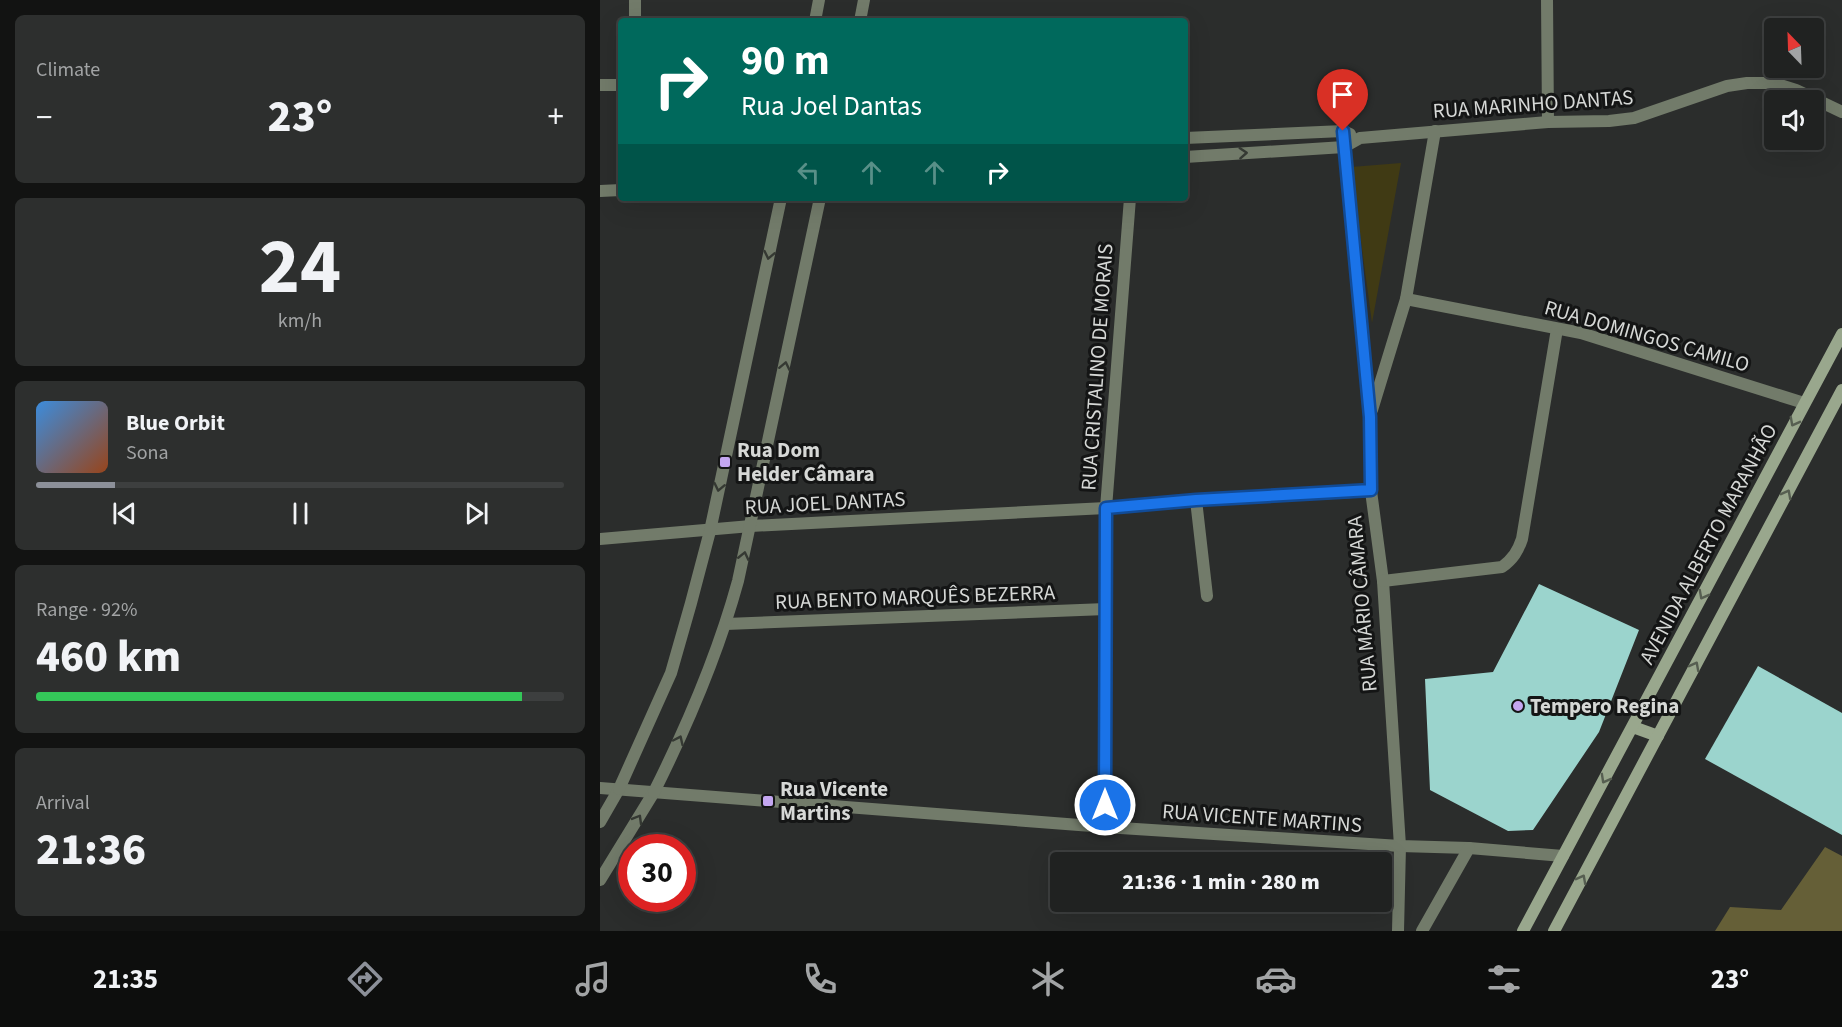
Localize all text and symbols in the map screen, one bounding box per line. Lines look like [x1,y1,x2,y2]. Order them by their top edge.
north arrow [1764,18,1824,78]
map controls [1764,18,1824,150]
text: 90 m [741,31,830,91]
icon: right [642,42,720,120]
text: Climate [36,56,100,84]
pin [1317,69,1368,131]
icon: arrive [1326,78,1359,111]
street label: RUA MARINHO DANTAS [1432,82,1634,126]
text: 23° [268,85,332,149]
text: Rua Joel Dantas [741,87,922,126]
button: sound [1764,90,1824,150]
text: − [36,94,52,141]
text: + [548,94,564,141]
one-way arrow [1239,147,1248,160]
icon: left [792,156,825,189]
icon: ahead [855,156,888,189]
icon: ahead [918,156,951,189]
icon: right [981,156,1014,189]
text: 24 [259,212,341,323]
street label: RUA CRISTALINO DE MORAIS [1073,242,1121,492]
one-way arrow [763,250,776,260]
street label: RUA DOMINGOS CAMILO [1541,292,1753,380]
text: km/h [278,307,322,335]
one-way arrow [777,361,790,371]
text: Blue Orbit [126,407,225,439]
one-way arrow [1790,416,1801,427]
street label: AVENIDA ALBERTO MARANHÃO [1632,418,1784,670]
place label: Rua Dom Helder Câmara [737,435,875,489]
text: Sona [126,439,169,467]
marker: Rua Dom Helder Câmara [718,455,732,469]
one-way arrow [714,482,727,492]
street label: RUA JOEL DANTAS [744,484,906,522]
one-way arrow [1780,490,1791,500]
icon: previous [108,497,141,530]
icon: pause [284,497,317,530]
icon: next [460,497,493,530]
street label: RUA MÁRIO CÂMARA [1339,514,1385,693]
one-way arrow [737,552,750,562]
street label: RUA BENTO MARQUÊS BEZERRA [774,577,1056,617]
one-way arrow [1699,589,1710,599]
text: Range · 92% [36,596,137,624]
text: 460 km [36,625,181,689]
one-way arrow [1688,662,1699,673]
place label: Tempero Regina [1530,691,1679,721]
marker: Tempero Regina [1511,699,1525,713]
one-way arrow [672,735,684,746]
one-way arrow [1601,772,1612,783]
position arrow [1073,773,1137,837]
place label: Rua Vicente Martins [780,774,888,828]
text: Arrival [36,789,90,817]
marker: Rua Vicente Martins [761,794,775,808]
street label: RUA VICENTE MARTINS [1161,796,1363,840]
one-way arrow [631,814,642,825]
text: 21:36 [36,818,146,882]
speed limit sign: 30 [618,834,696,912]
text: 21:36 · 1 min · 280 m [1122,866,1320,898]
one-way arrow [1574,875,1586,886]
icon: directions [344,958,386,1000]
icon: music [572,958,614,1000]
icon: phone [799,958,841,1000]
icon: climate [1027,958,1069,1000]
icon: car [1255,958,1297,1000]
icon: filters [1483,958,1525,1000]
text: 21:35 [93,960,158,999]
text: 23° [1711,960,1749,999]

